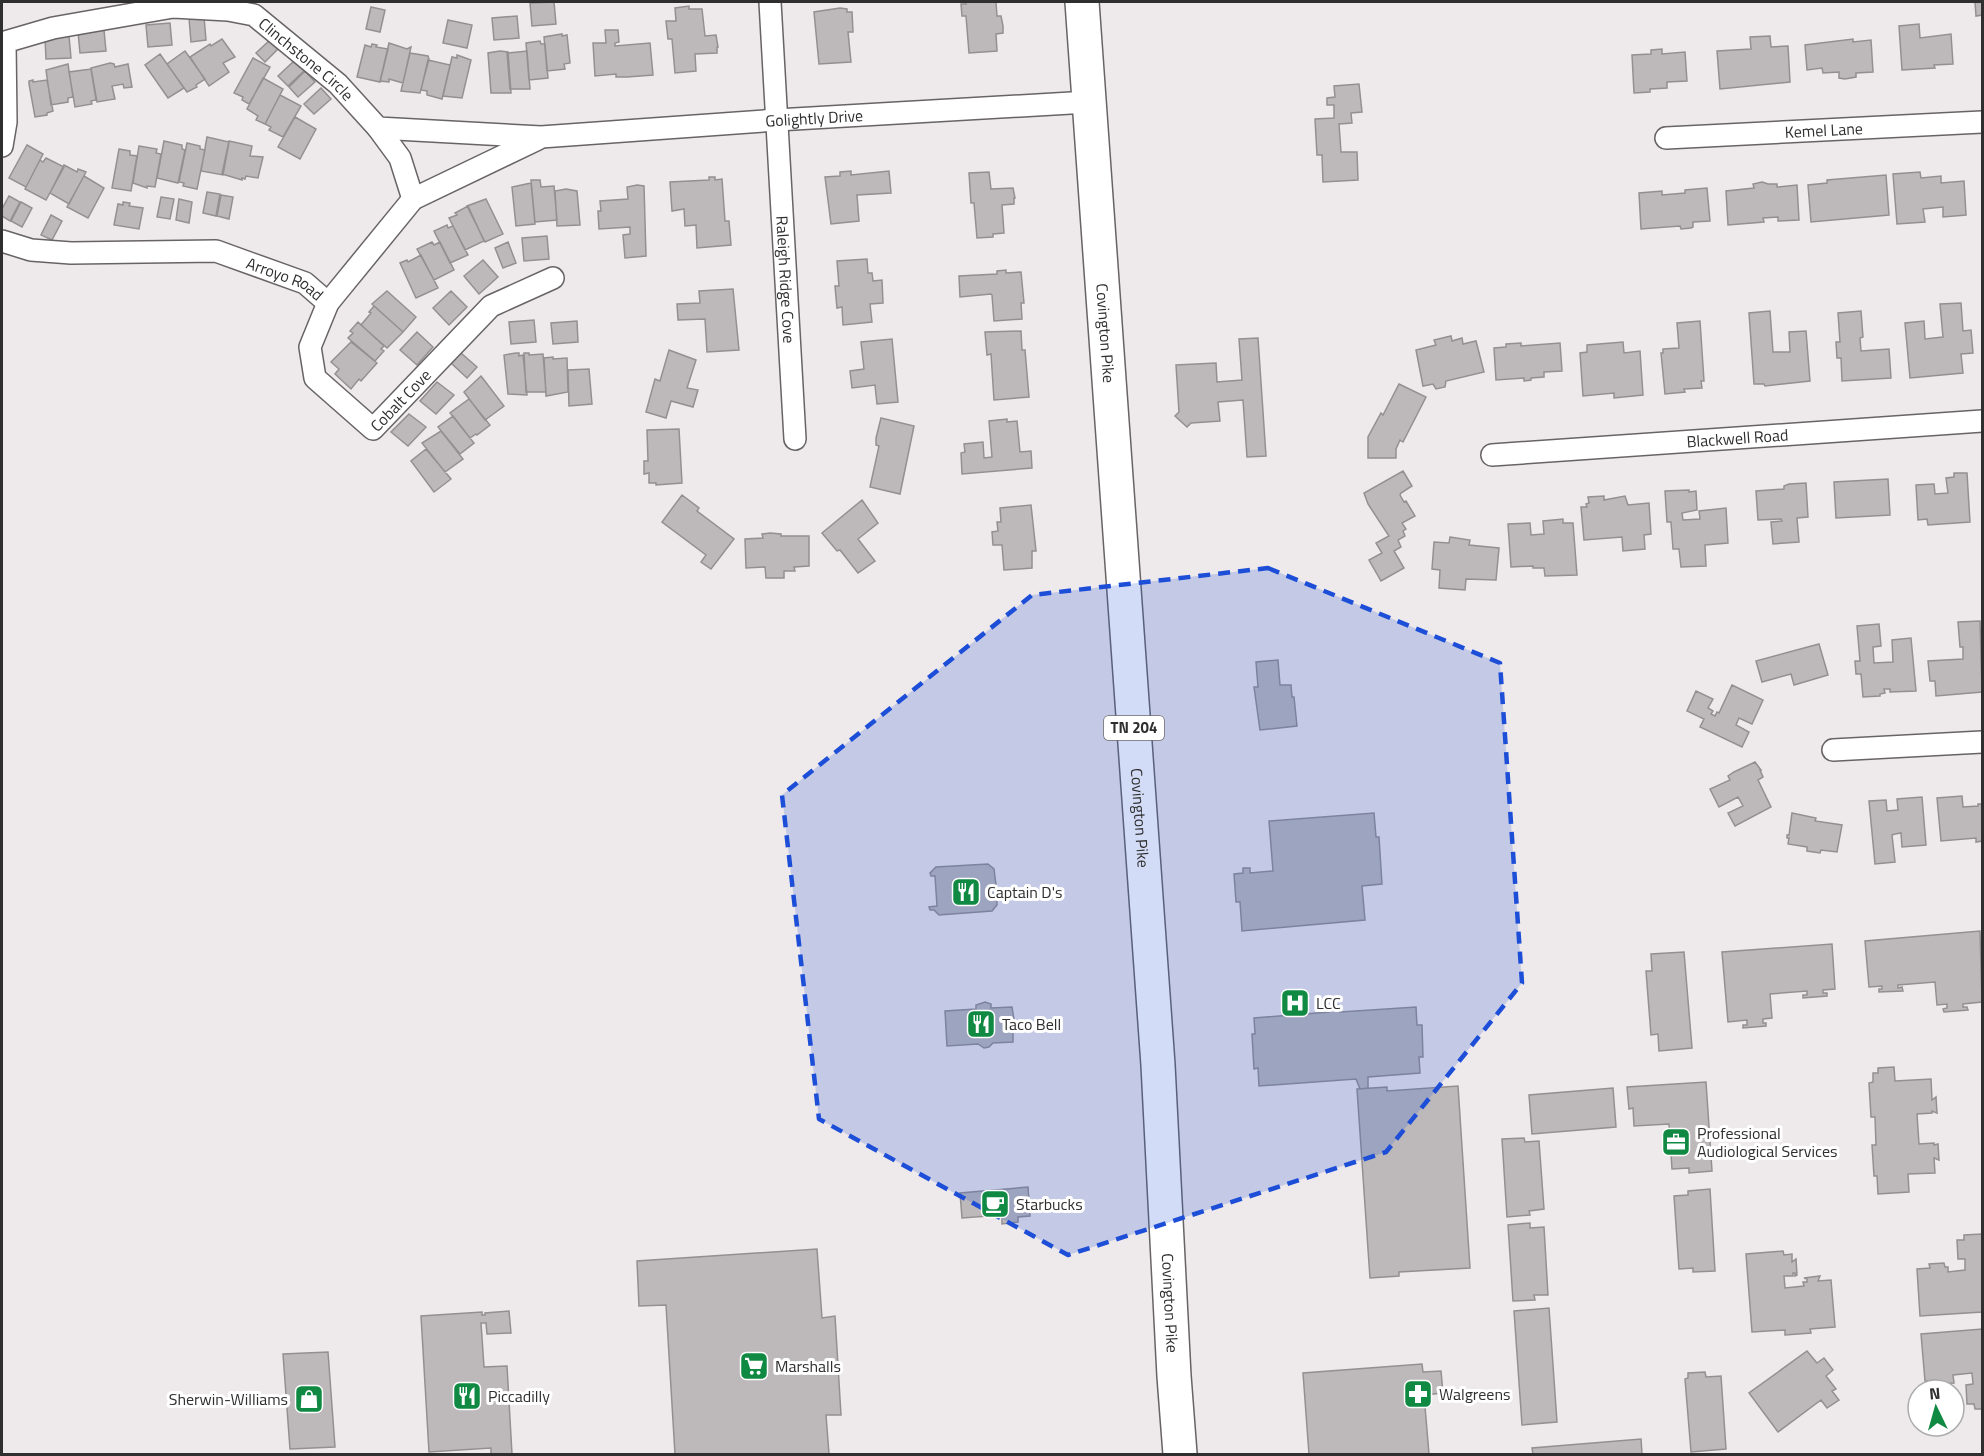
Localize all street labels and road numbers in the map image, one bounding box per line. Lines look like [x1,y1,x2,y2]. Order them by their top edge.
street label: Clinchstone Circle [253,12,359,106]
street label: Golightly Drive [764,103,864,133]
street label: Kemel Lane [1784,116,1863,144]
street label: Raleigh Ridge Cove [770,215,802,344]
street label: Arroyo Road [243,251,329,306]
street label: Covington Pike [1090,283,1121,384]
street label: Cobalt Cove [365,364,437,437]
street label: Blackwell Road [1686,422,1789,453]
road number: TN 204 [1104,716,1164,740]
street label: Covington Pike [1125,767,1156,868]
street label: Covington Pike [1156,1253,1185,1353]

